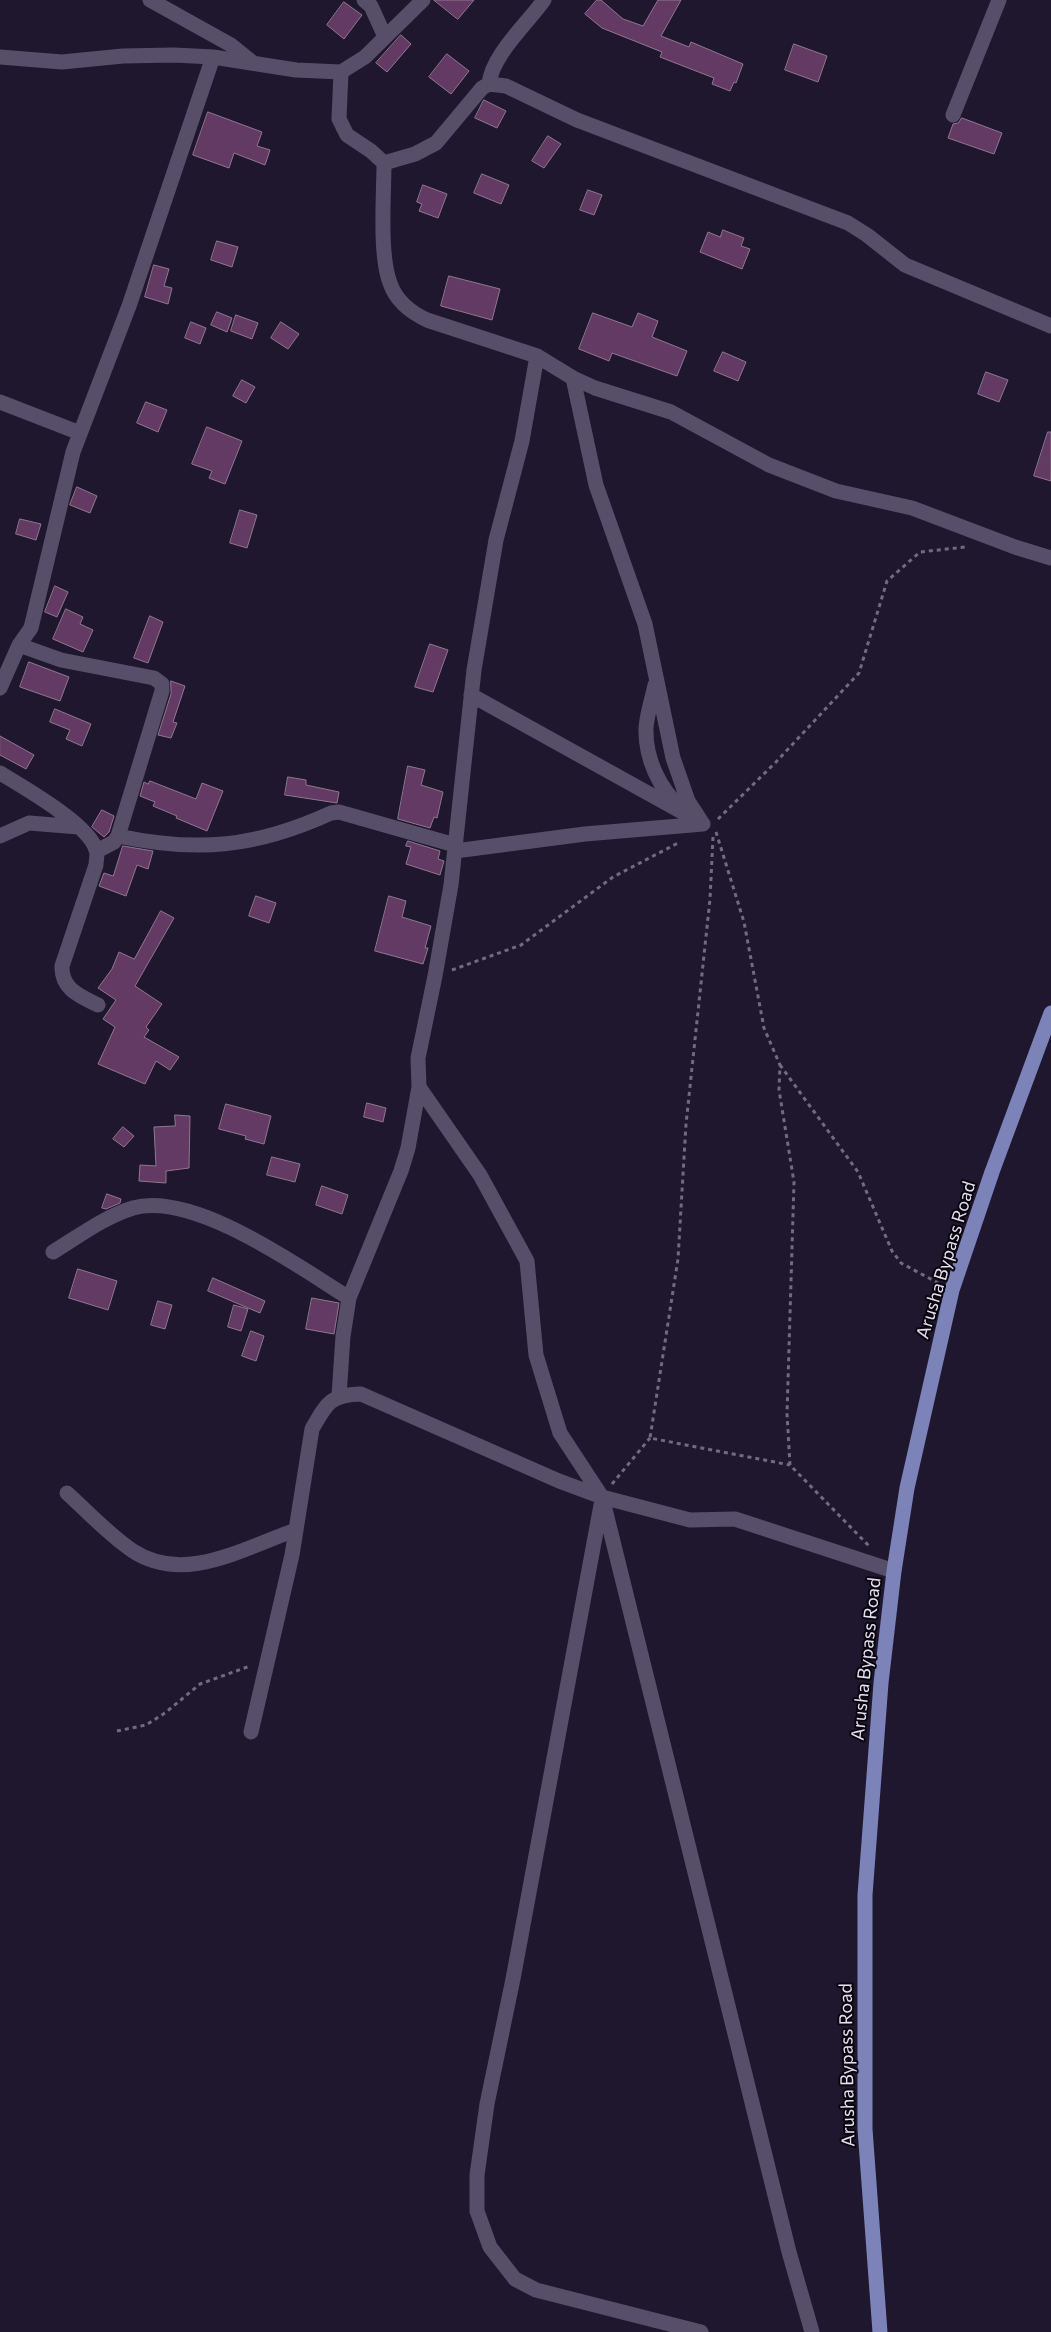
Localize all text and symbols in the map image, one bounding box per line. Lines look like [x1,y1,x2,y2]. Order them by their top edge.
street label: Arusha Bypass Road [912,1179,980,1341]
street label: Arusha Bypass Road [847,1576,885,1742]
street label: Arusha Bypass Road [835,1983,859,2147]

